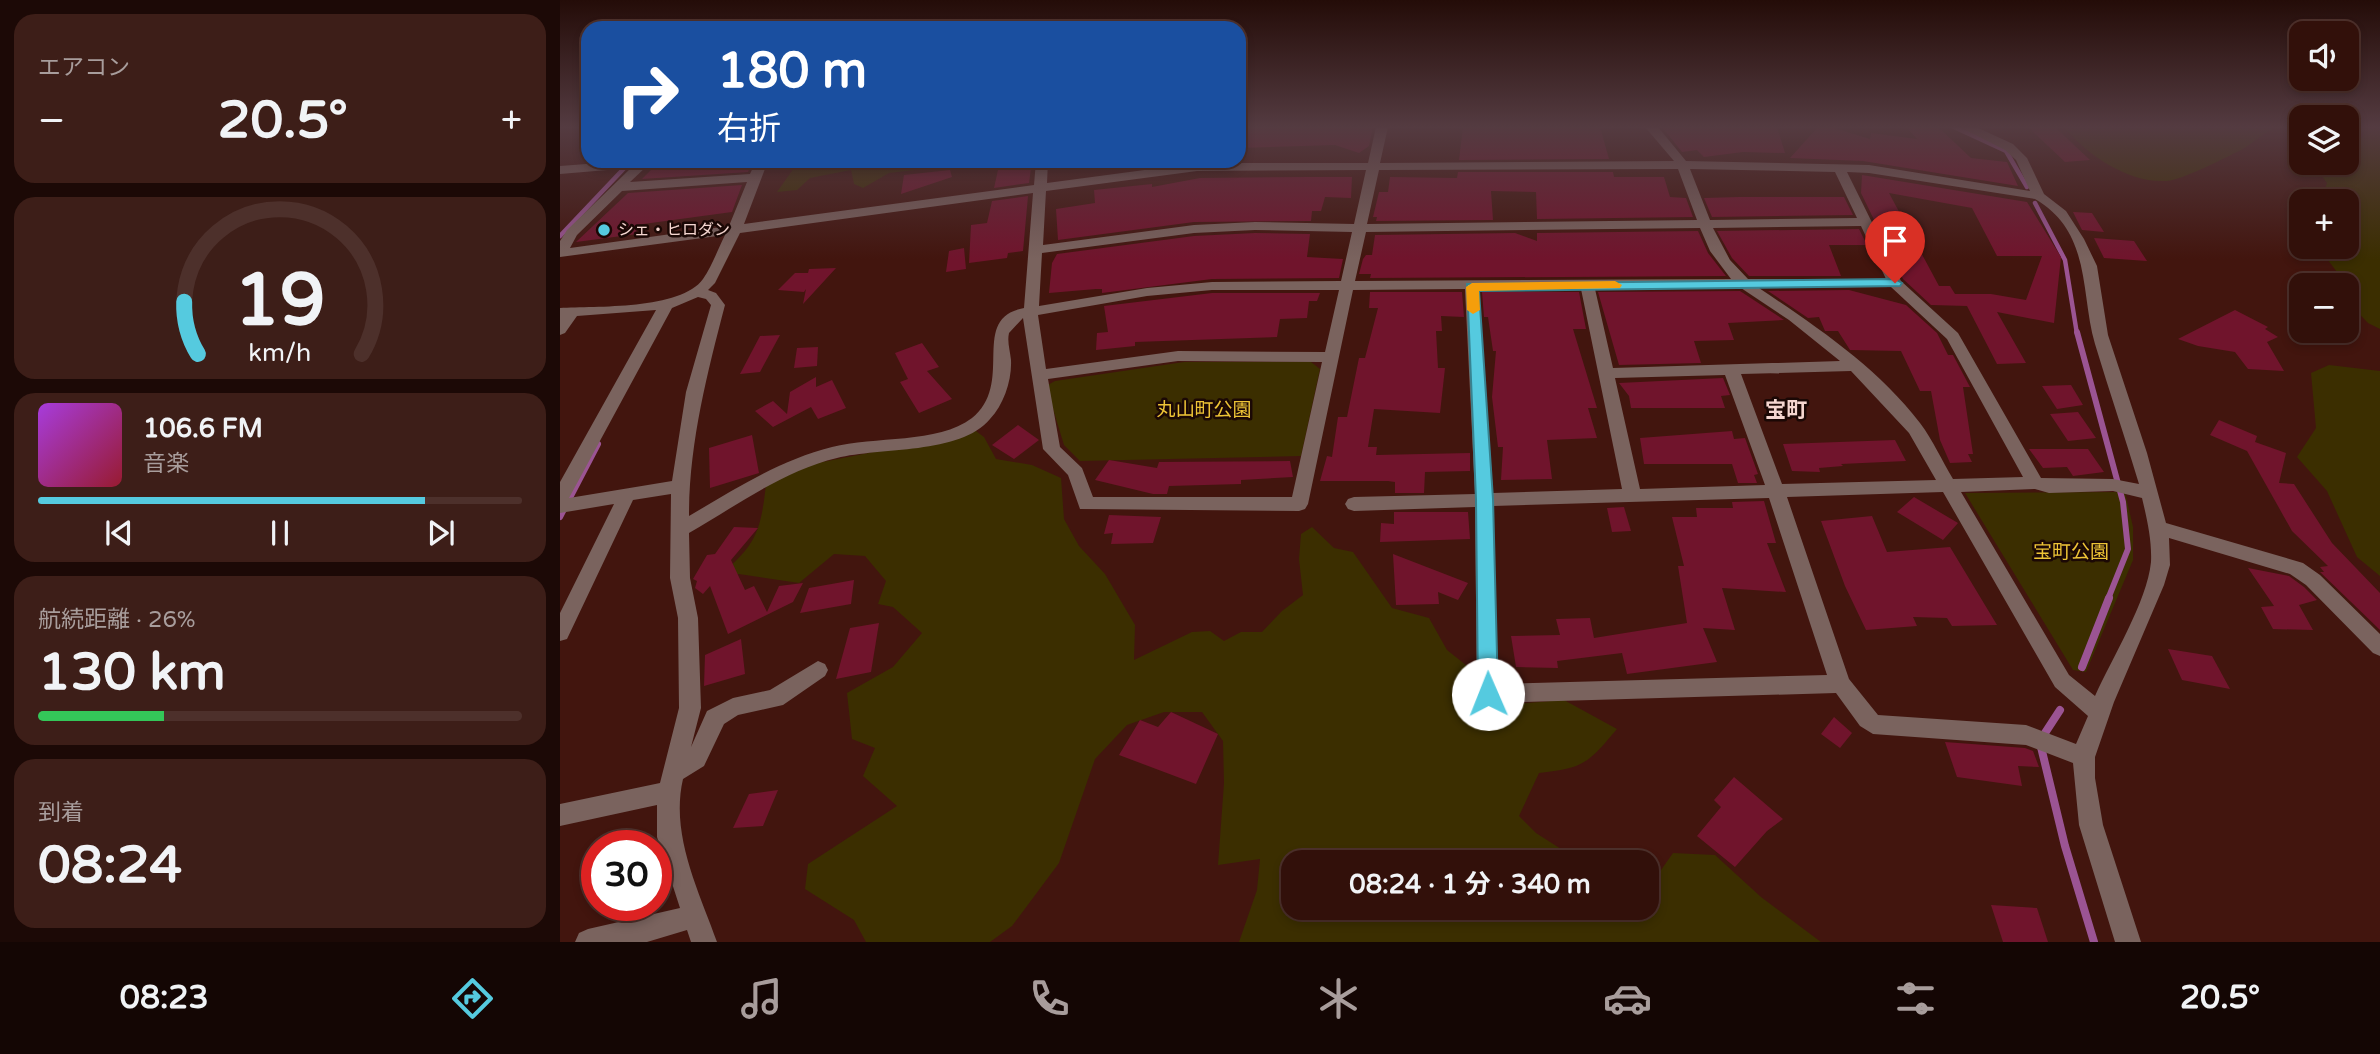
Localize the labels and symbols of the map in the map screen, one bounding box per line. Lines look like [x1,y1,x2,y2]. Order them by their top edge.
pin [1865,211,1925,283]
place label: シェ・ヒロダン [618,220,730,240]
marker: シェ・ヒロダン [596,222,612,238]
district label: 宝町 [1765,398,1807,423]
park label: 丸山町公園 [1156,399,1252,421]
park label: 宝町公園 [2033,541,2109,563]
position arrow [1451,657,1525,731]
speed limit sign: 30 [581,830,672,921]

